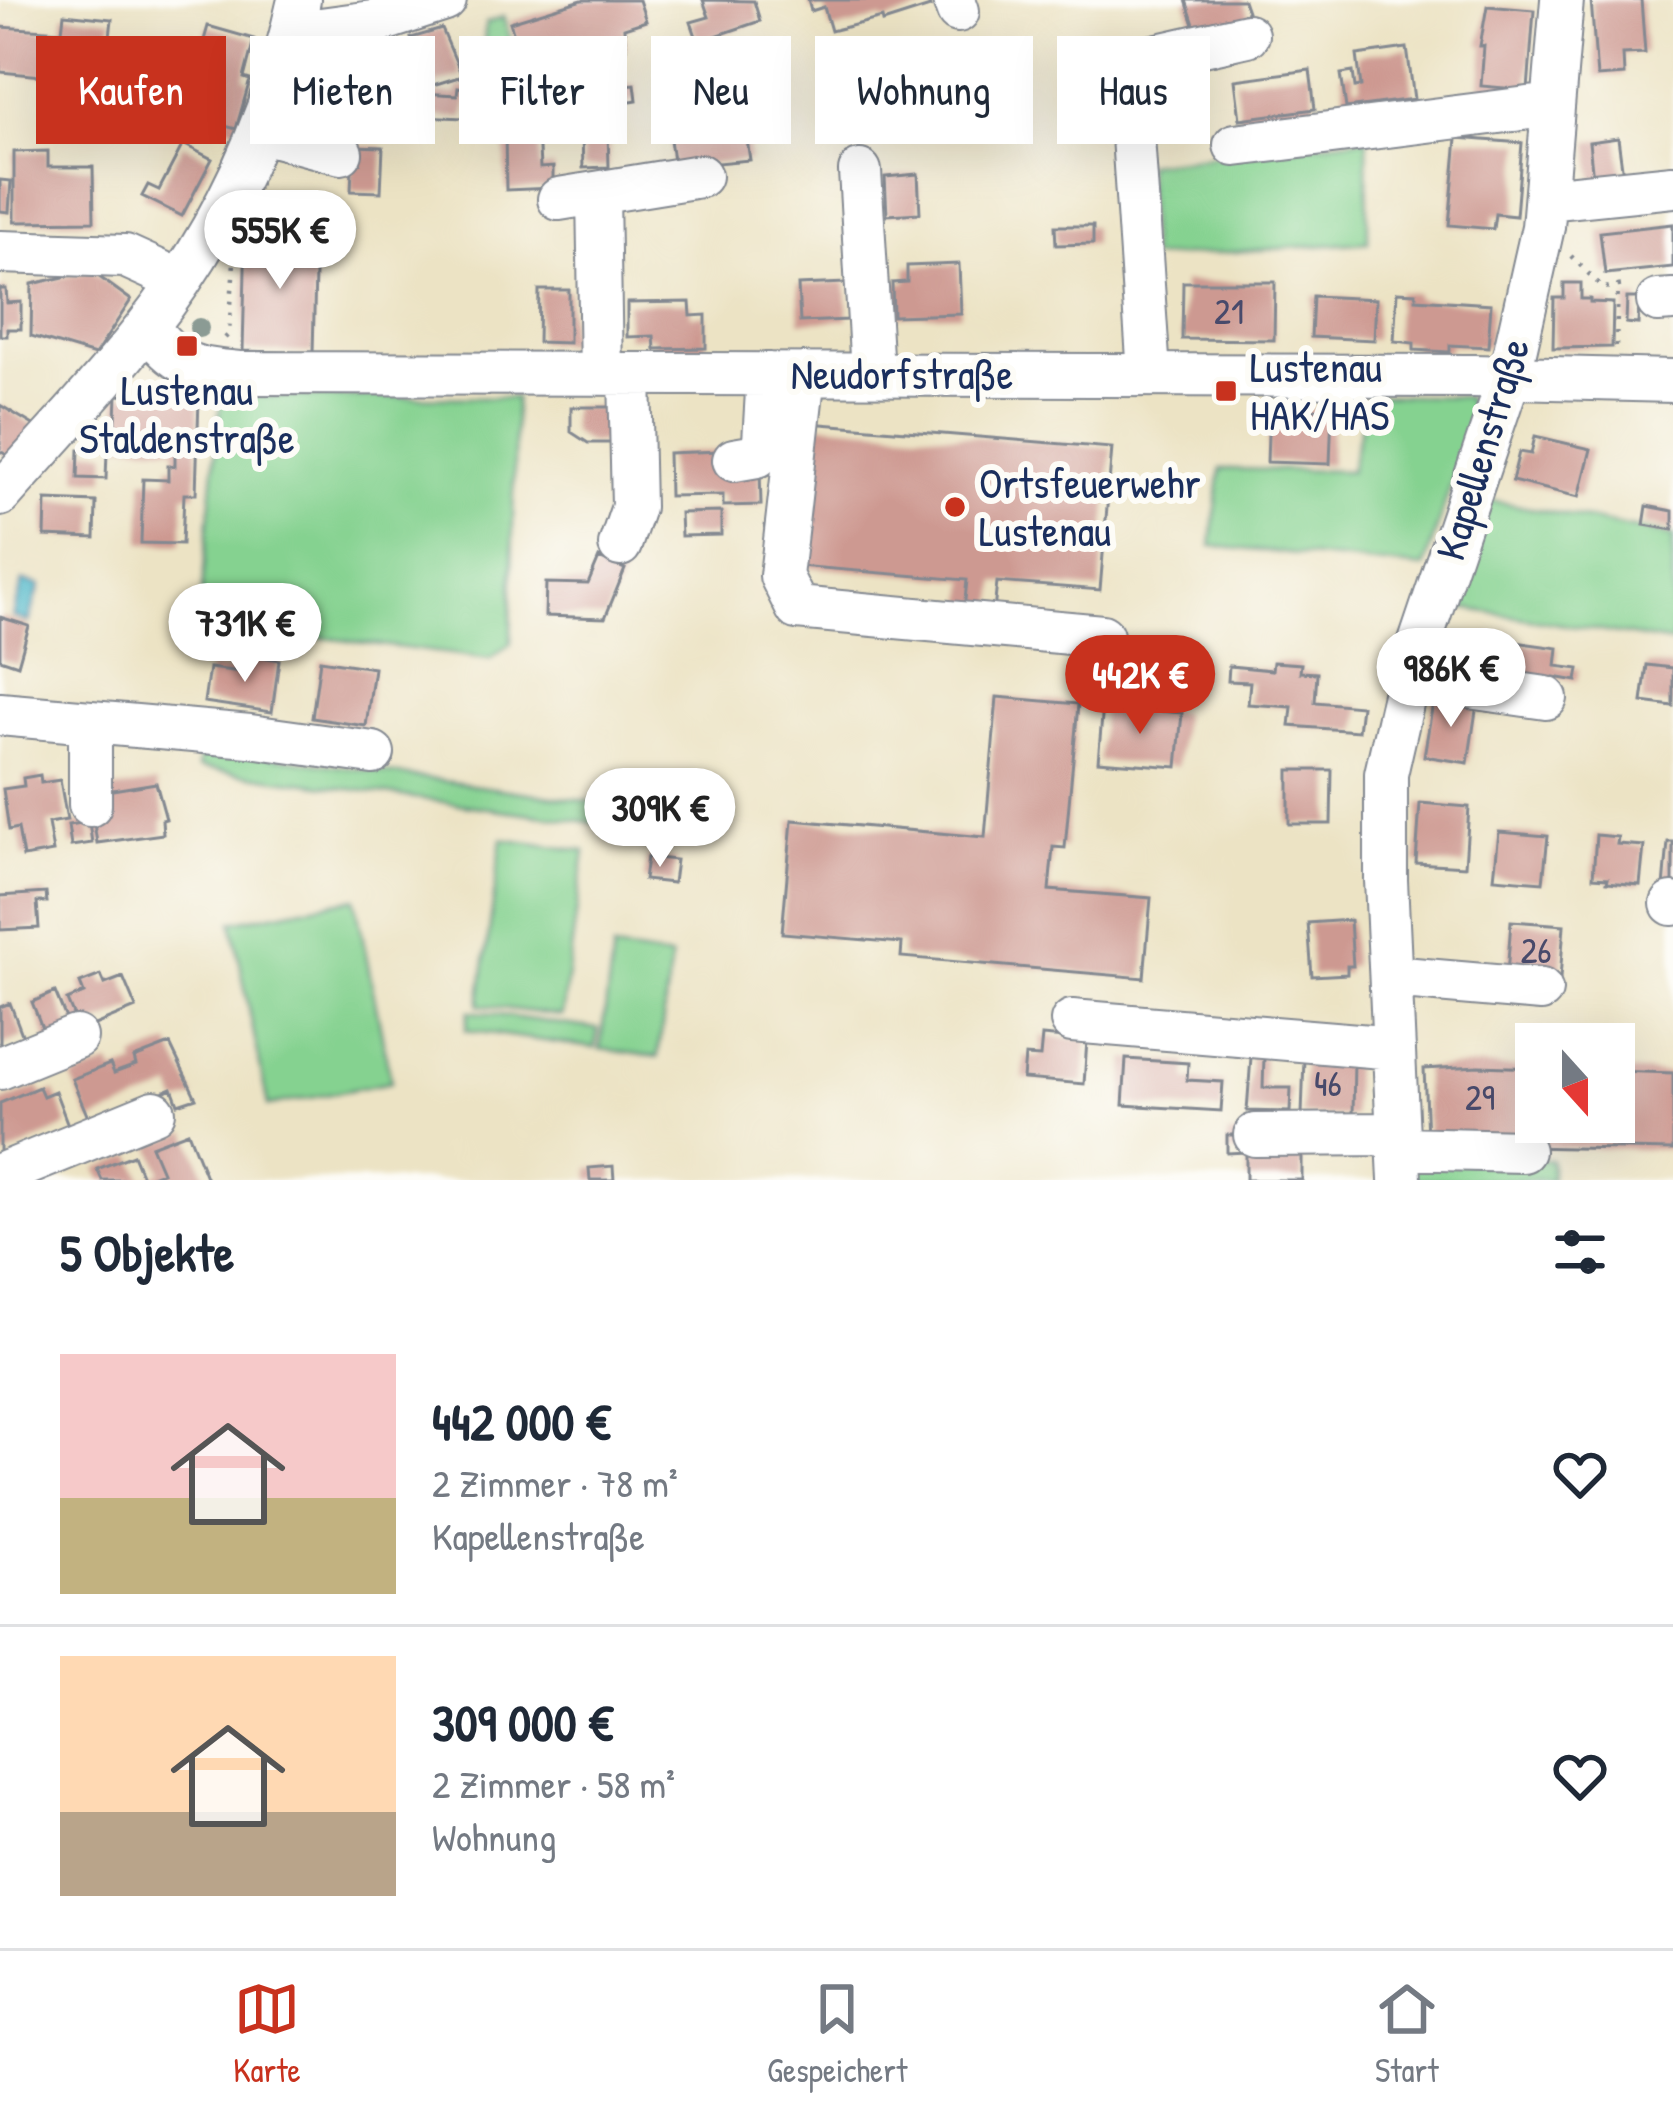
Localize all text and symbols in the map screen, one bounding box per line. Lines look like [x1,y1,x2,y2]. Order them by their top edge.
chip: Kaufen [36,36,226,144]
chip: Mieten [250,36,435,144]
chip: Filter [459,36,627,144]
chip: Neu [651,36,791,144]
chip: Wohnung [815,36,1033,144]
chip: Haus [1057,36,1210,144]
pin: 555K € [182,190,378,292]
text: 555K € [231,202,329,255]
house number: 21 [1214,286,1244,335]
street label: Kapellenstraße [1421,331,1542,567]
marker: Lustenau Staldenstraße [174,333,200,359]
place label: Lustenau HAK/HAS [1250,338,1389,443]
street label: Neudorfstraße [791,345,1013,402]
place label: Lustenau Staldenstraße [79,361,295,466]
marker: Lustenau HAK/HAS [1213,378,1239,404]
place label: Ortsfeuerwehr Lustenau [979,454,1201,559]
marker: Ortsfeuerwehr Lustenau [942,494,968,520]
pin: 731K € [147,583,343,685]
text: 731K € [195,595,295,648]
pin: 986K € [1353,628,1549,730]
pin: 442K € [1042,635,1238,737]
text: 986K € [1404,640,1498,693]
text: 442K € [1092,647,1188,700]
pin: 309K € [562,768,758,870]
text: 309K € [611,780,709,833]
house number: 26 [1520,925,1552,974]
north arrow [1515,1023,1635,1143]
map controls [1515,1023,1635,1143]
house number: 46 [1314,1058,1342,1107]
house number: 29 [1465,1072,1495,1121]
text: 5 Objekte [60,1218,234,1287]
icon: filters [1547,1219,1613,1285]
text: 442 000 € [432,1387,611,1456]
icon: home [156,1402,300,1546]
icon: heart [1547,1441,1613,1507]
text: 2 Zimmer · 78 m² [432,1456,678,1509]
text: Kapellenstraße [432,1509,645,1562]
text: 309 000 € [432,1688,613,1757]
icon: home [156,1704,300,1848]
icon: heart [1547,1743,1613,1809]
text: 2 Zimmer · 58 m² [432,1757,675,1810]
text: Wohnung [432,1810,556,1863]
tab: Karte [233,1976,301,2092]
tab: Gespeichert [767,1976,907,2092]
tab: Start [1374,1976,1440,2092]

